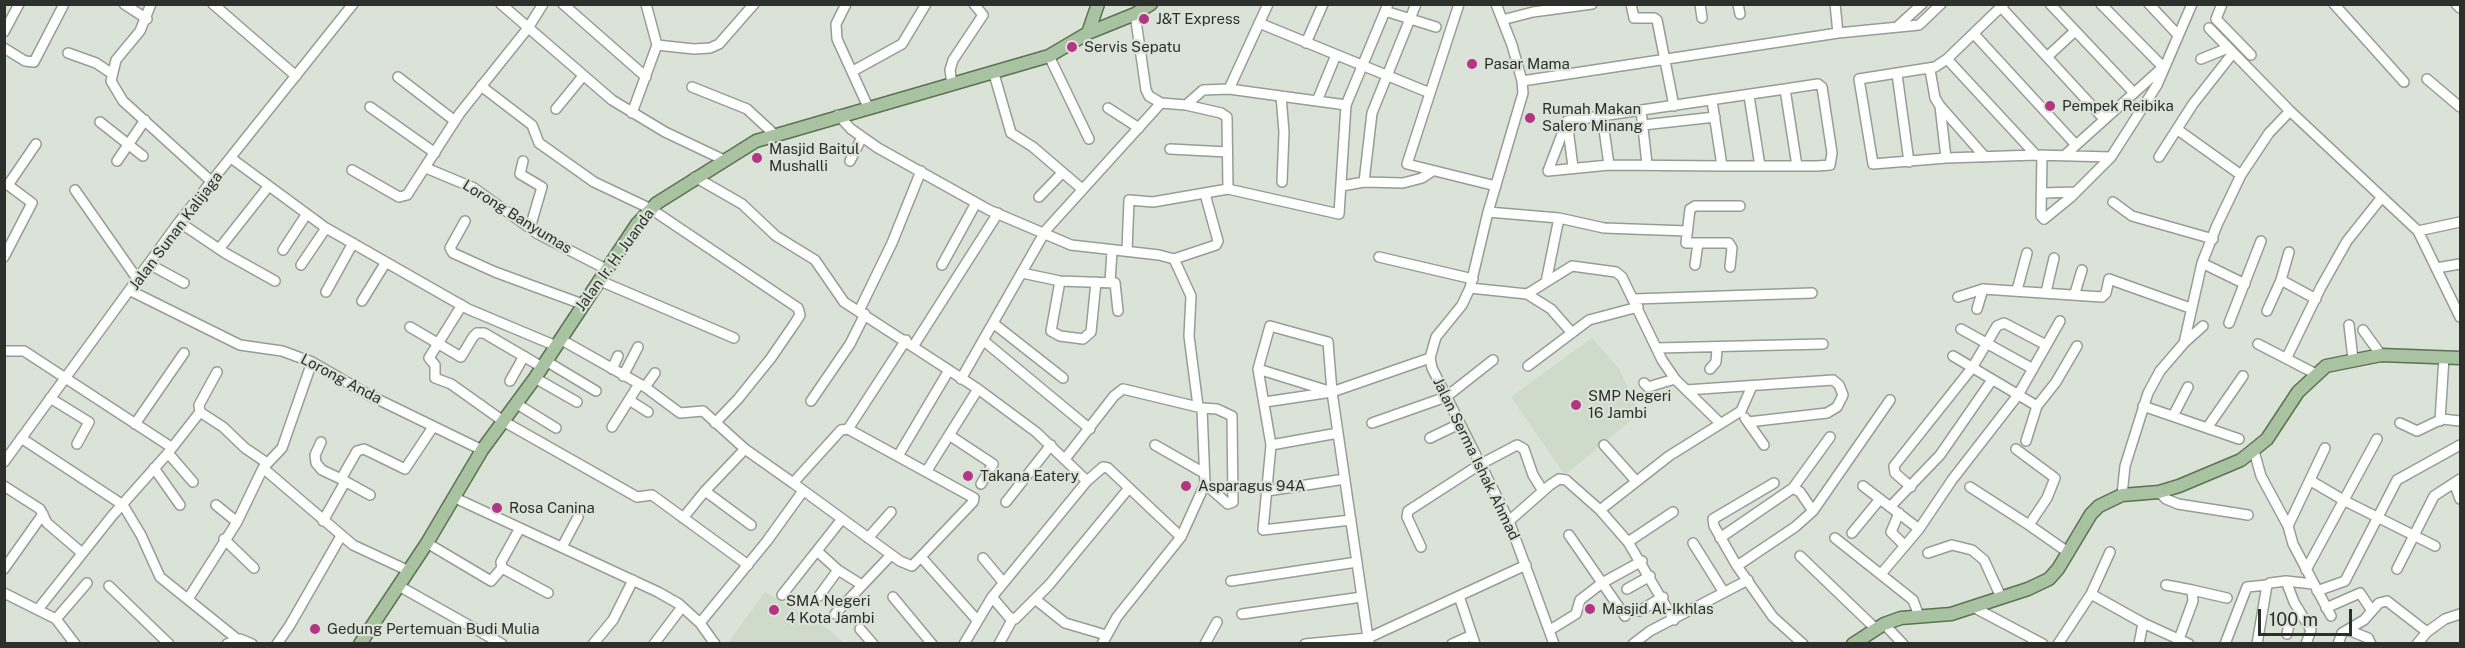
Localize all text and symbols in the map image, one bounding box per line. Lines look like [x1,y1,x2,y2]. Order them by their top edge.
place label: J&T Express [1156,10,1240,28]
marker: J&T Express [1137,12,1151,26]
place label: Servis Sepatu [1084,38,1181,56]
marker: Servis Sepatu [1065,40,1079,54]
place label: Pasar Mama [1484,55,1570,73]
marker: Pasar Mama [1465,57,1479,71]
place label: Pempek Reibika [2062,97,2174,115]
marker: Pempek Reibika [2043,99,2057,113]
place label: Rumah Makan Salero Minang [1542,100,1643,135]
marker: Rumah Makan Salero Minang [1523,111,1537,125]
place label: Masjid Baitul Mushalli [769,140,860,175]
marker: Masjid Baitul Mushalli [750,151,764,165]
street label: Jalan Sunan Kalijaga [126,168,226,294]
street label: Lorong Banyumas [459,176,575,258]
street label: Jalan Ir. H. Juanda [572,205,658,315]
street label: Lorong Anda [297,350,385,408]
street label: Jalan Serma Ishak Ahmad [1429,375,1523,543]
place label: SMP Negeri 16 Jambi [1588,387,1671,422]
marker: SMP Negeri 16 Jambi [1569,398,1583,412]
place label: Takana Eatery [980,467,1079,485]
marker: Takana Eatery [961,469,975,483]
place label: Asparagus 94A [1198,477,1306,495]
marker: Asparagus 94A [1179,479,1193,493]
place label: Rosa Canina [509,499,595,517]
marker: Rosa Canina [490,501,504,515]
place label: SMA Negeri 4 Kota Jambi [786,592,874,627]
scale bar [2261,597,2356,635]
place label: Masjid Al-Ikhlas [1602,600,1714,618]
marker: Masjid Al-Ikhlas [1583,602,1597,616]
marker: SMA Negeri 4 Kota Jambi [767,603,781,617]
text: 100 m [2269,609,2318,630]
place label: Gedung Pertemuan Budi Mulia [327,620,540,638]
marker: Gedung Pertemuan Budi Mulia [308,622,322,636]

